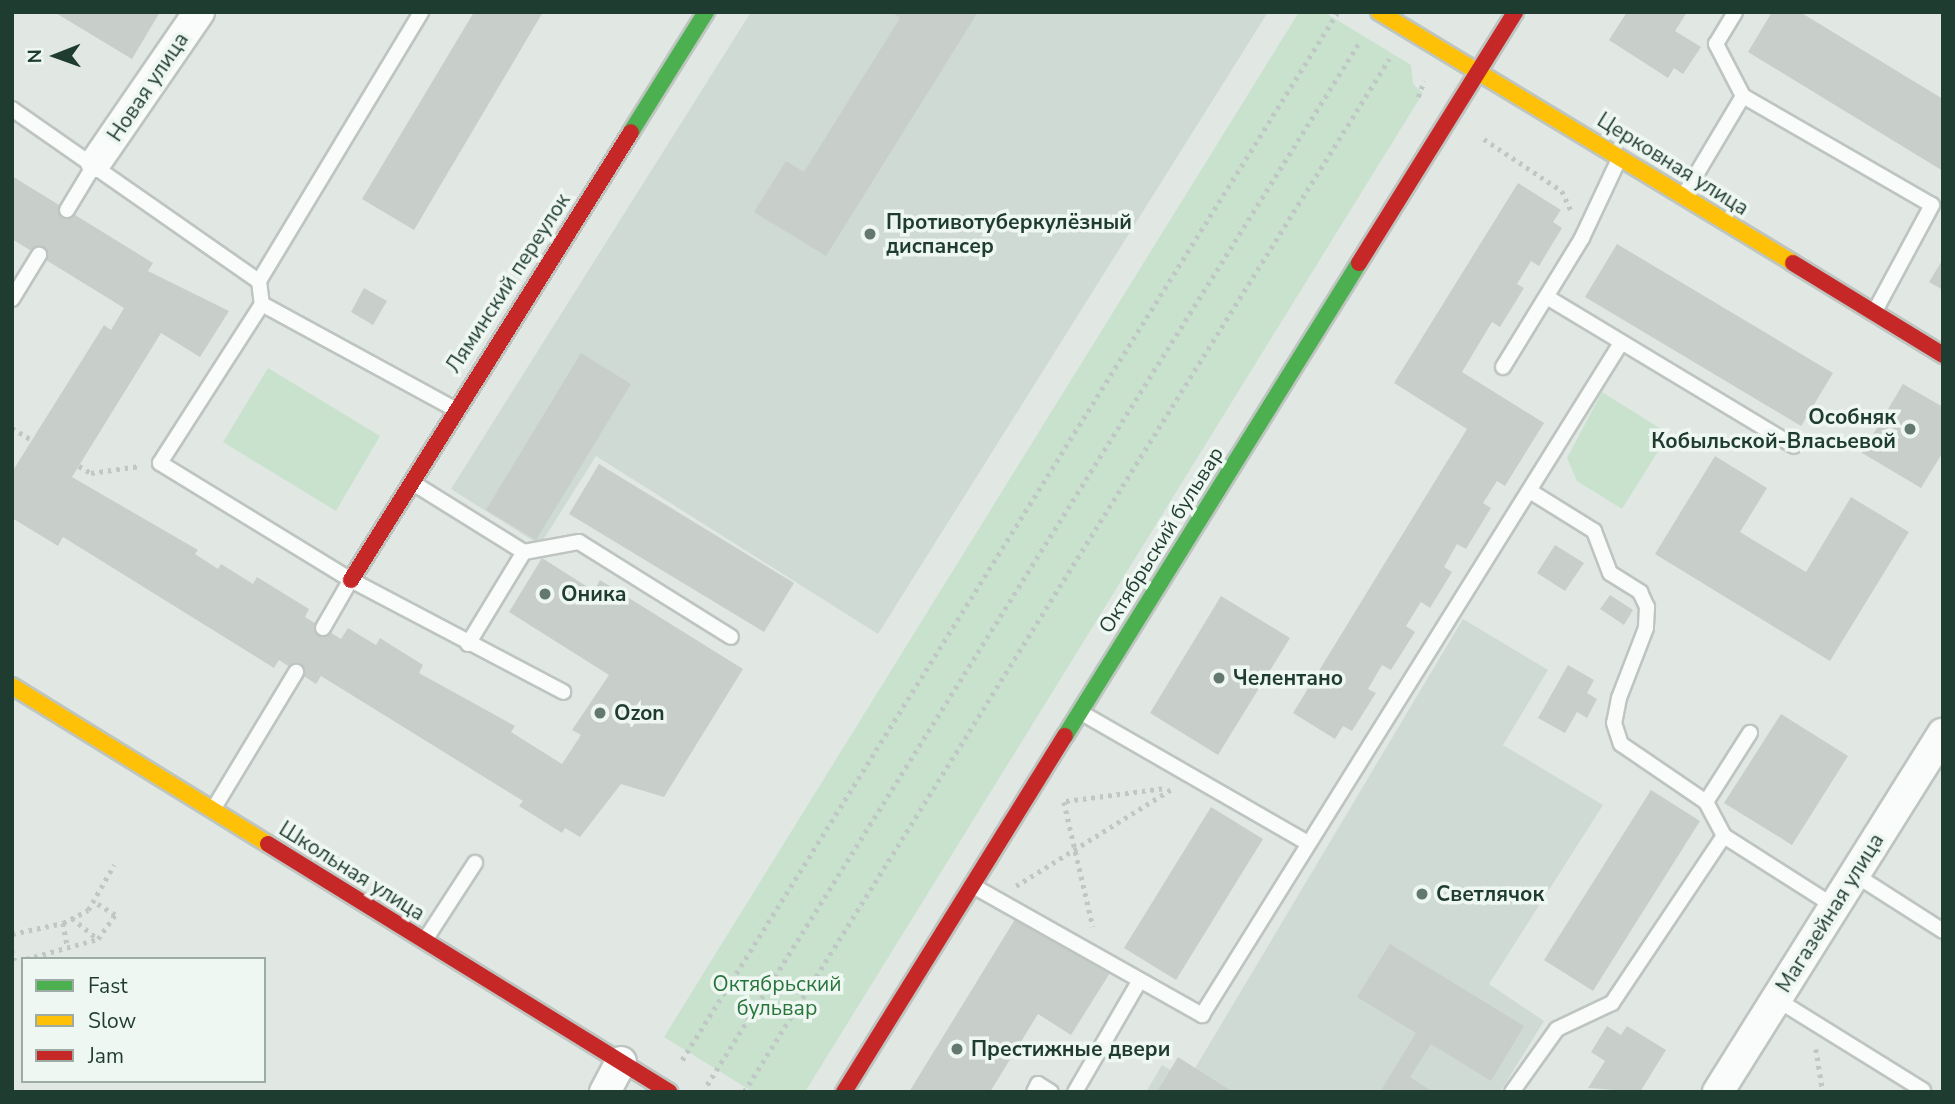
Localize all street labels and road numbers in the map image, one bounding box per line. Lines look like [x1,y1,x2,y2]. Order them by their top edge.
street label: Новая улица [102,28,194,146]
street label: Церковная улица [1593,107,1753,221]
street label: Ляминский переулок [441,189,575,377]
street label: Октябрьский бульвар [1093,442,1229,638]
street label: Школьная улица [274,816,430,926]
street label: Магазейная улица [1771,829,1889,997]

